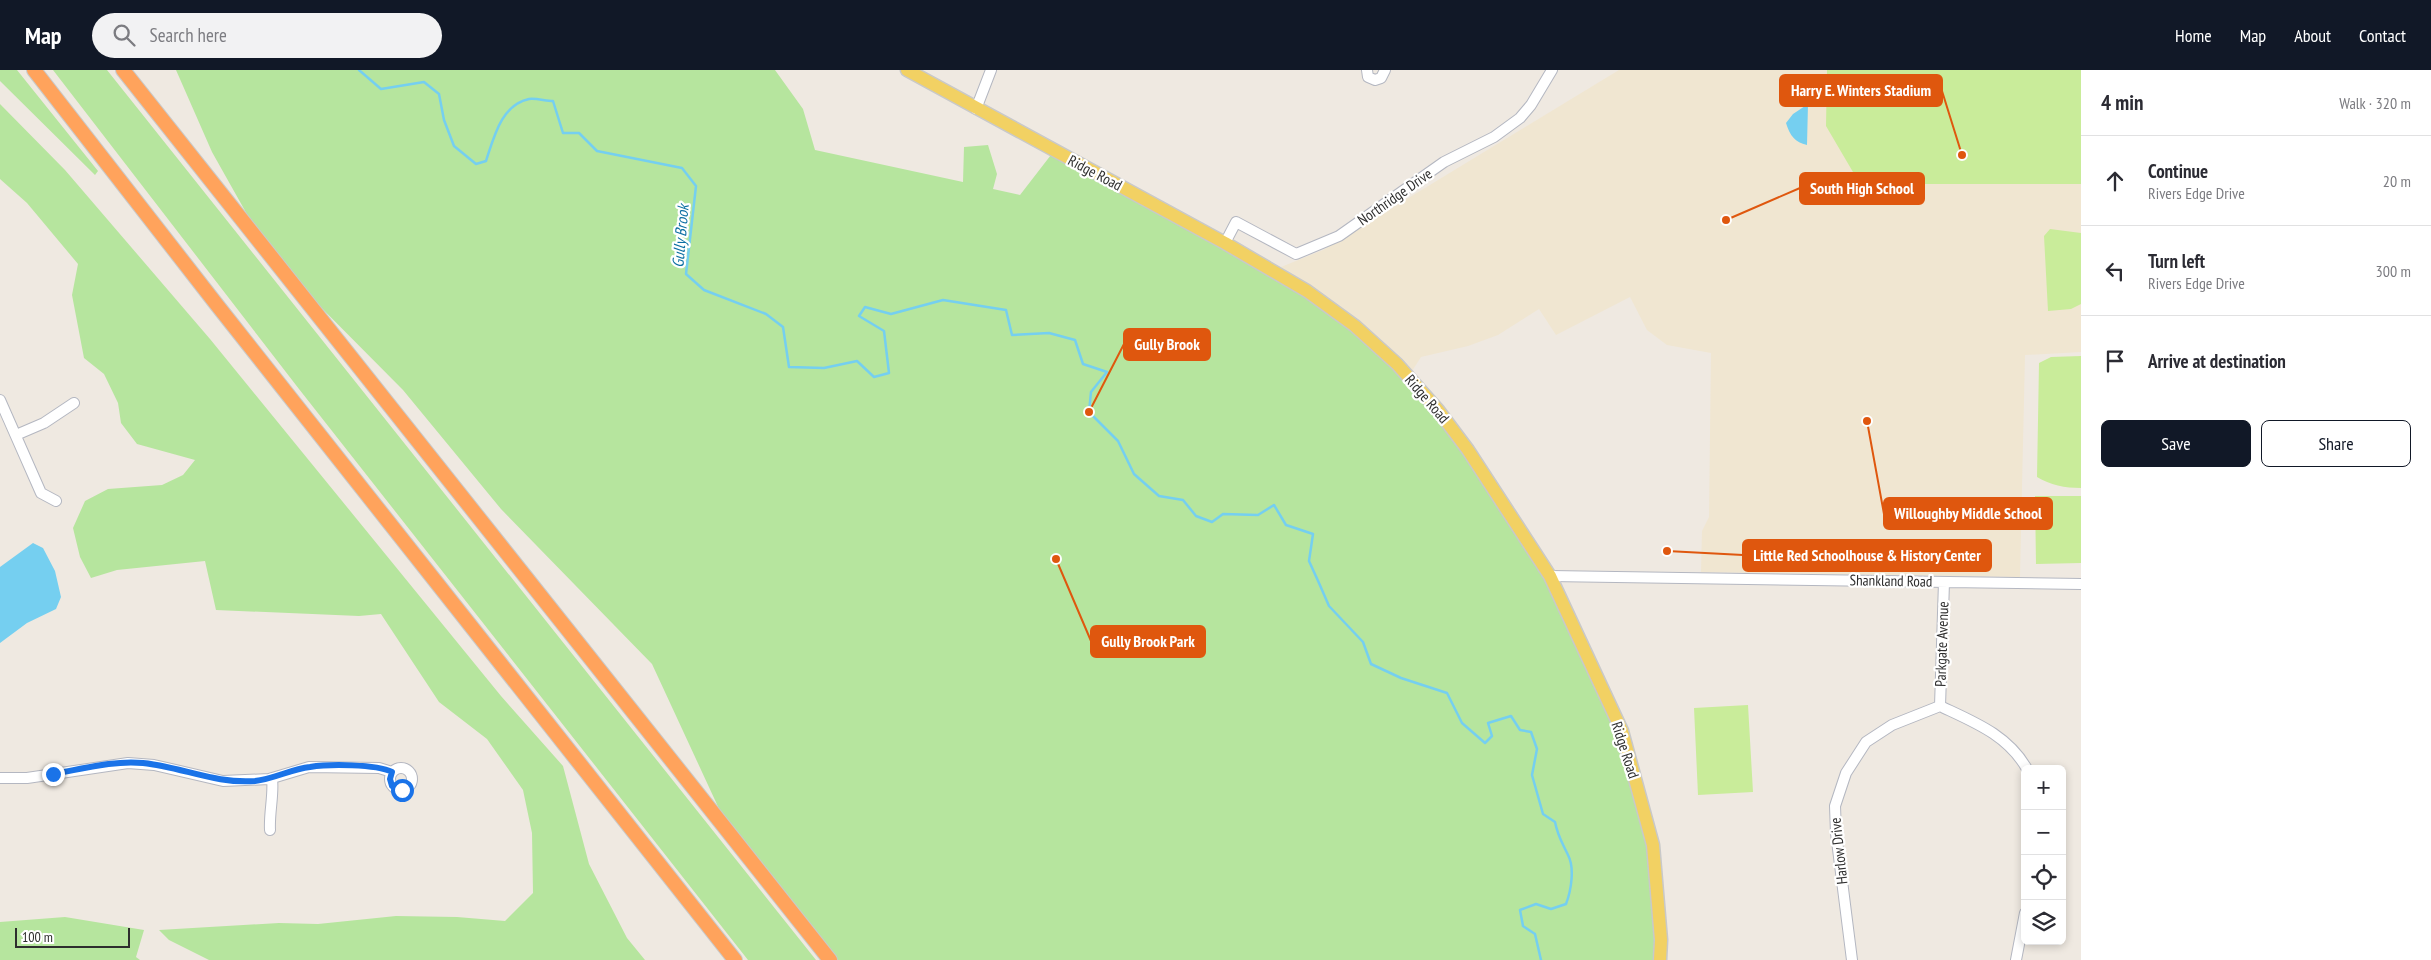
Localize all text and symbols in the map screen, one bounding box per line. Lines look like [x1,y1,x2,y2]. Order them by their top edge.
search box [92,13,442,58]
text: Map [25,20,62,51]
icon: search [110,21,138,49]
text: Search here [150,23,227,47]
text: Home [2175,24,2212,47]
text: Map [2240,24,2266,47]
text: About [2294,24,2331,47]
text: Contact [2359,24,2406,47]
callout: Harry E. Winters Stadium [1780,75,1942,106]
text: Harry E. Winters Stadium [1791,80,1931,100]
text: 4 min [2101,89,2143,116]
text: Walk · 320 m [2339,93,2411,113]
street label: Ridge Road [1065,150,1125,195]
text: Continue [2148,159,2208,183]
street label: Northridge Drive [1354,164,1436,229]
icon: ahead [2101,167,2129,195]
text: 20 m [2383,171,2411,191]
callout: South High School [1800,173,1924,204]
text: South High School [1810,178,1914,198]
text: Rivers Edge Drive [2148,183,2245,203]
water label: Gully Brook [667,202,693,268]
text: Turn left [2148,249,2205,273]
icon: left [2101,257,2129,285]
text: 300 m [2376,261,2411,281]
text: Rivers Edge Drive [2148,273,2245,293]
callout: Gully Brook [1124,329,1210,360]
text: Gully Brook [1134,334,1200,354]
icon: arrive [2101,347,2129,375]
text: Arrive at destination [2148,349,2286,373]
street label: Ridge Road [1401,370,1454,427]
button: Save [2101,420,2251,467]
button: Share [2261,420,2411,467]
callout: Willoughby Middle School [1884,498,2052,529]
text: Willoughby Middle School [1893,503,2042,523]
callout: Little Red Schoolhouse & History Center [1743,540,1991,571]
text: Little Red Schoolhouse & History Center [1753,545,1981,565]
street label: Shankland Road [1849,570,1933,591]
street label: Parkgate Avenue [1931,601,1952,687]
callout: Gully Brook Park [1091,626,1205,657]
text: Gully Brook Park [1101,631,1195,651]
street label: Ridge Road [1607,719,1644,781]
route end [42,763,65,786]
map controls [2021,765,2066,945]
button: + [2021,765,2066,810]
route start [391,779,414,802]
button: − [2021,810,2066,855]
street label: Harlow Drive [1826,817,1851,885]
button: locate [2021,855,2066,900]
button: layers [2021,900,2066,945]
scale bar [15,925,130,948]
text: 100 m [22,928,53,946]

